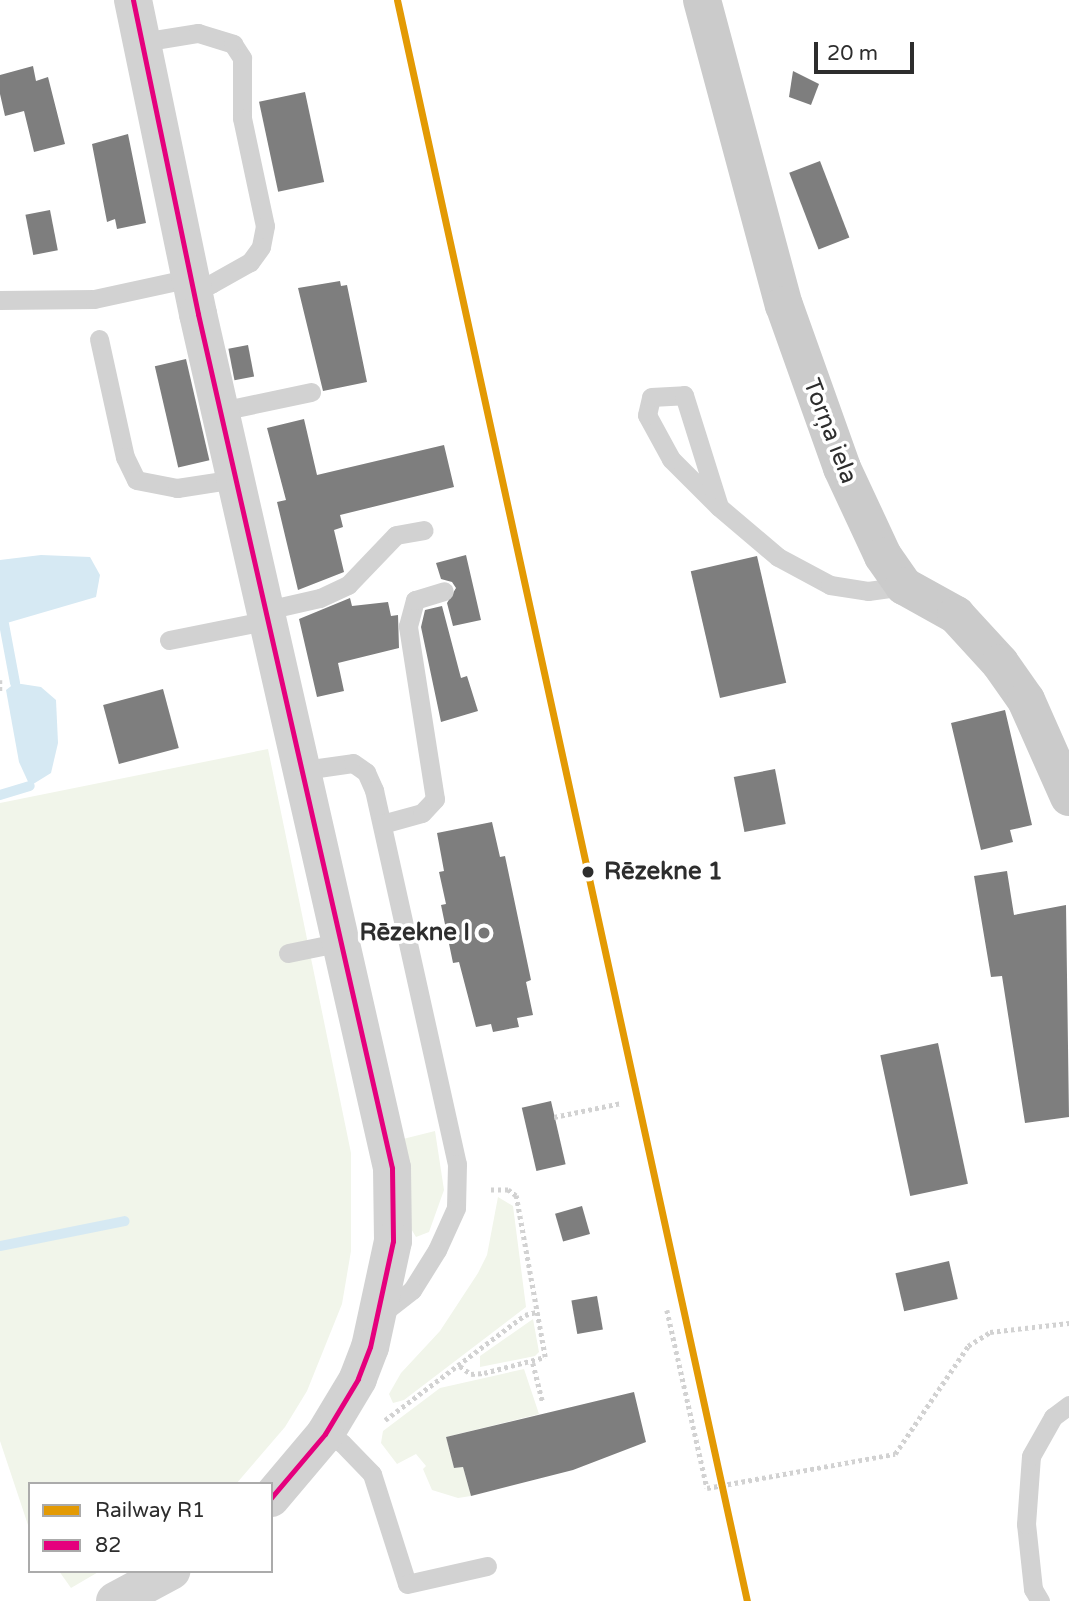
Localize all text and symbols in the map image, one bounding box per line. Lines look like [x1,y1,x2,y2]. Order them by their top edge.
scale bar [817,28,917,72]
text: 20 m [827,41,878,66]
street label: Torņa iela [797,374,863,488]
place label: Rēzekne 1 [604,858,723,886]
marker: Rēzekne 1 [578,862,598,882]
place label: Rēzekne I [359,919,470,947]
marker: Rēzekne I [476,925,492,941]
legend [28,1482,273,1573]
text: Railway R1 [95,1498,205,1523]
text: 82 [95,1533,121,1558]

